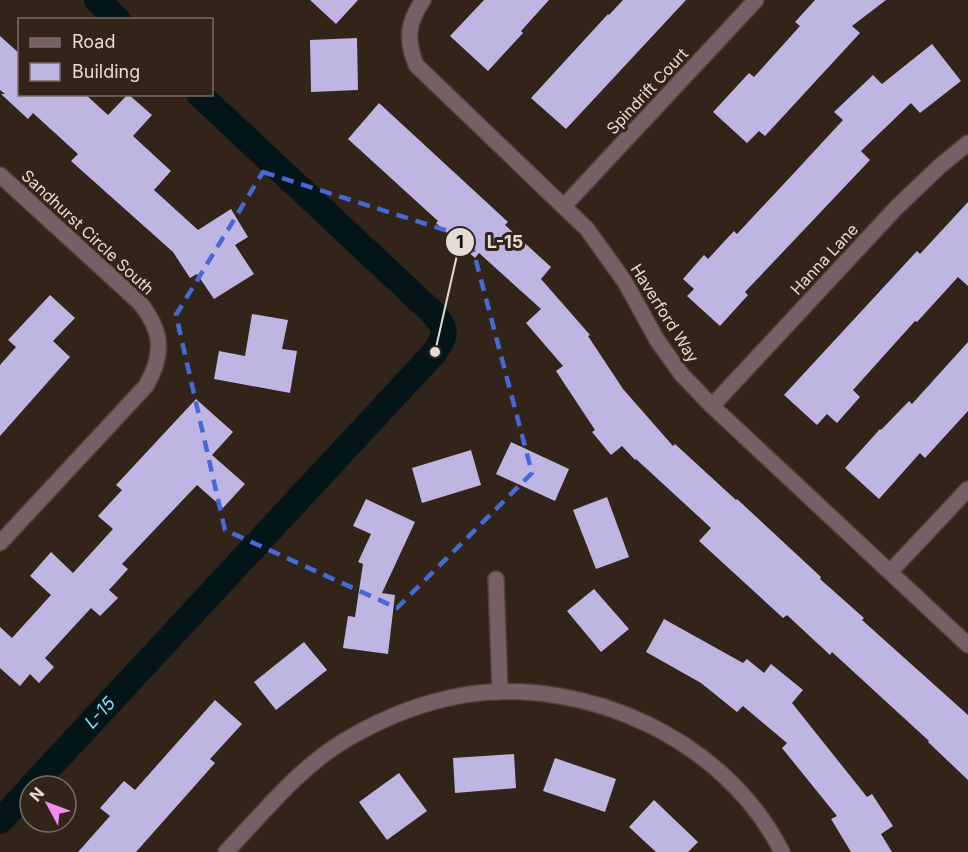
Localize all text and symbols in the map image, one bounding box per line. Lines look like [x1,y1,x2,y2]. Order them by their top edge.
legend [18,18,213,96]
text: Road [72,31,115,52]
street label: Spindrift Court [602,44,692,138]
text: Building [72,61,140,82]
street label: Sandhurst Circle South [18,165,158,299]
street label: Hanna Lane [786,219,862,299]
callout: L-15 [445,224,535,260]
text: 1 [456,231,464,252]
text: L-15 [487,231,523,252]
street label: Haverford Way [627,260,703,366]
water label: L-15 [80,692,119,732]
north arrow [18,774,78,834]
text: N [25,783,48,805]

